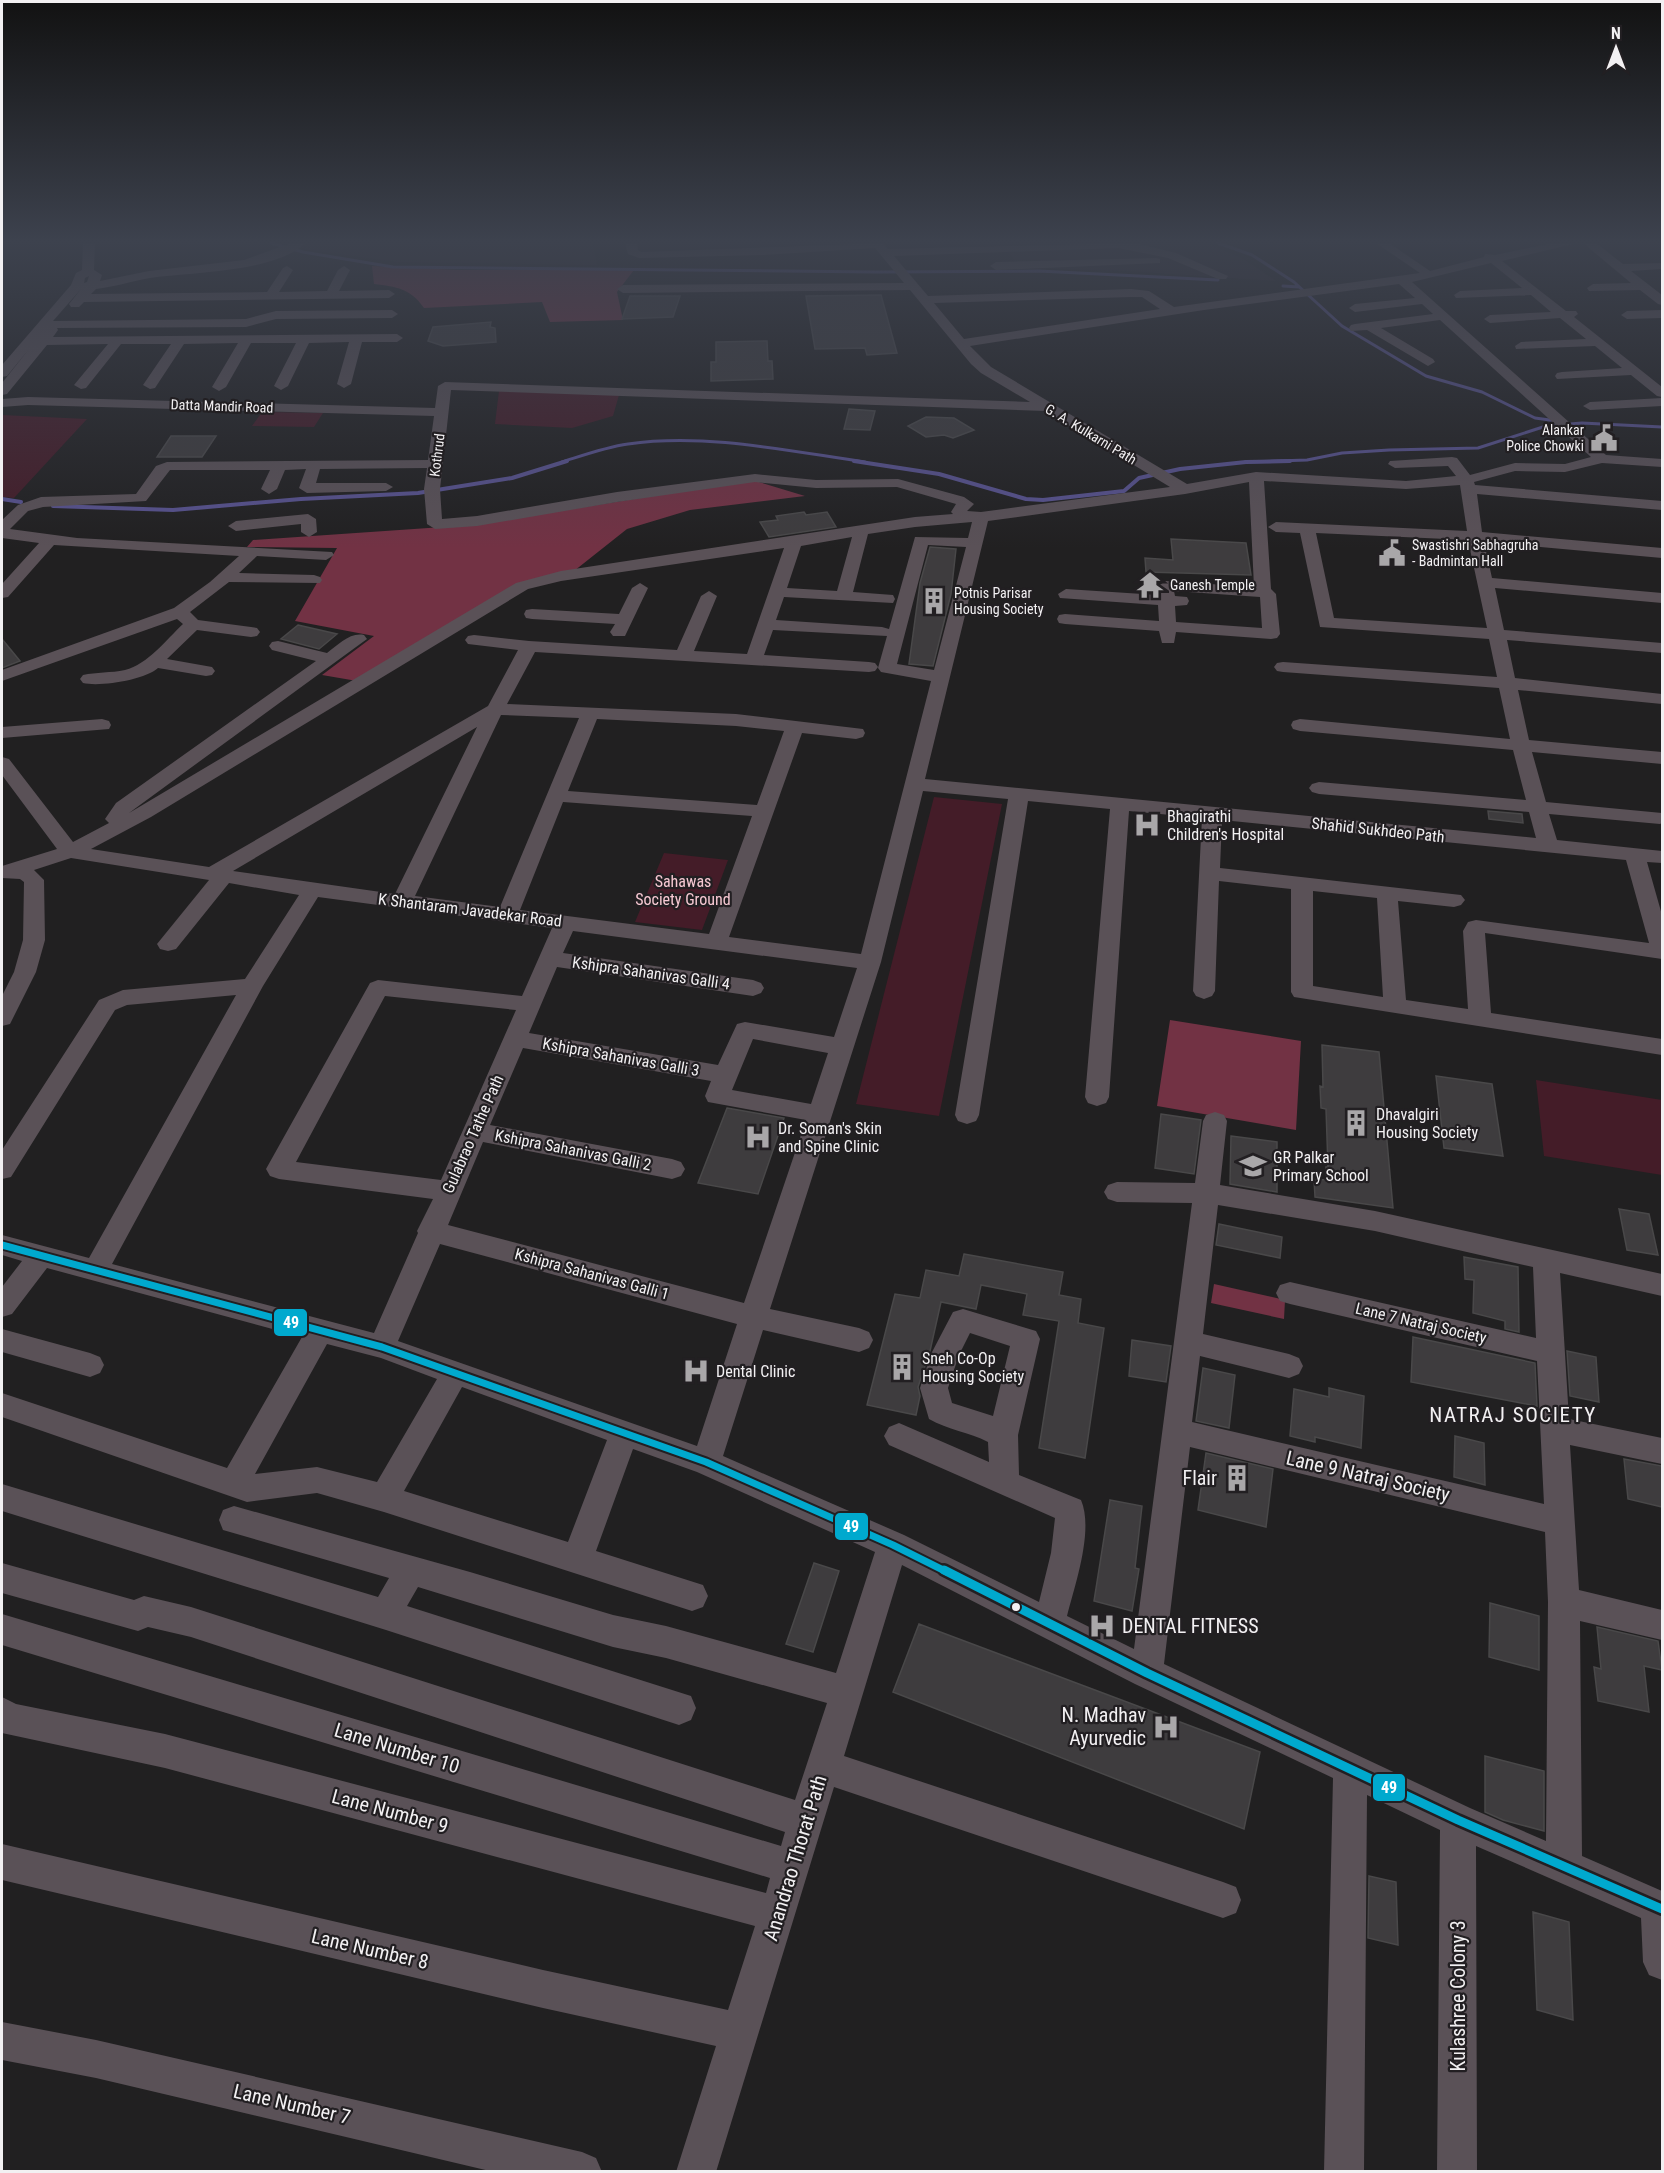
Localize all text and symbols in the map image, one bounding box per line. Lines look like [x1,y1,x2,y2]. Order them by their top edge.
north arrow [1586,18,1646,78]
text: N [1611,24,1621,43]
street label: Datta Mandir Road [170,396,274,416]
street label: G. A. Kulkarni Path [1043,401,1139,467]
place label: Alankar Police Chowki [1506,422,1584,454]
public building icon: Alankar Police Chowki [1589,423,1619,453]
street label: Kothrud [426,432,448,478]
place label: Swastishri Sabhagruha - Badmintan Hall [1412,537,1538,569]
public building icon: Swastishri Sabhagruha - Badmintan Hall [1377,538,1407,568]
temple icon: Ganesh Temple [1135,570,1165,600]
place label: Ganesh Temple [1170,577,1255,593]
place label: Potnis Parisar Housing Society [954,585,1044,617]
building icon: Potnis Parisar Housing Society [919,586,949,616]
place label: Bhagirathi Children's Hospital [1167,807,1284,844]
hospital icon: Bhagirathi Children's Hospital [1132,810,1162,840]
street label: Shahid Sukhdeo Path [1311,814,1445,846]
park label: Sahawas Society Ground [635,872,731,909]
street label: K Shantaram Javadekar Road [377,889,563,931]
street label: Kshipra Sahanivas Galli 4 [571,953,731,993]
street label: Kshipra Sahanivas Galli 3 [541,1034,701,1080]
street label: Gulabrao Tathe Path [438,1072,508,1196]
place label: Dhavalgiri Housing Society [1376,1105,1479,1142]
building icon: Dhavalgiri Housing Society [1341,1108,1371,1138]
place label: Dr. Soman's Skin and Spine Clinic [778,1119,882,1156]
hospital icon: Dr. Soman's Skin and Spine Clinic [743,1122,773,1152]
street label: Kshipra Sahanivas Galli 2 [493,1126,653,1175]
place label: GR Palkar Primary School [1273,1148,1369,1185]
school or university icon: GR Palkar Primary School [1238,1151,1268,1181]
street label: Kshipra Sahanivas Galli 1 [513,1244,671,1304]
street label: Lane 7 Natraj Society [1354,1299,1489,1347]
line badge: 49 [273,1308,308,1337]
text: 49 [283,1313,299,1332]
place label: Sneh Co-Op Housing Society [922,1349,1025,1386]
building icon: Sneh Co-Op Housing Society [887,1352,917,1382]
hospital icon: Dental Clinic [681,1356,711,1386]
place label: Dental Clinic [716,1362,795,1381]
district label: NATRAJ SOCIETY [1429,1403,1597,1427]
street label: Lane 9 Natraj Society [1284,1445,1452,1507]
building icon: Flair [1222,1463,1252,1493]
place label: Flair [1183,1466,1217,1490]
line badge: 49 [834,1512,869,1541]
text: 49 [843,1517,859,1536]
unlabelled marker [1010,1601,1022,1613]
hospital icon: DENTAL FITNESS [1087,1611,1117,1641]
place label: DENTAL FITNESS [1122,1614,1259,1638]
place label: N. Madhav Ayurvedic [1061,1703,1146,1750]
hospital icon: N. Madhav Ayurvedic [1151,1712,1181,1742]
street label: Lane Number 10 [332,1718,462,1778]
street label: Anandrao Thorat Path [758,1772,832,1944]
line badge: 49 [1372,1773,1406,1802]
text: 49 [1381,1778,1397,1797]
street label: Lane Number 9 [329,1784,451,1838]
street label: Kulashree Colony 3 [1446,1920,1470,2072]
street label: Lane Number 8 [309,1924,431,1974]
street label: Lane Number 7 [231,2079,353,2129]

